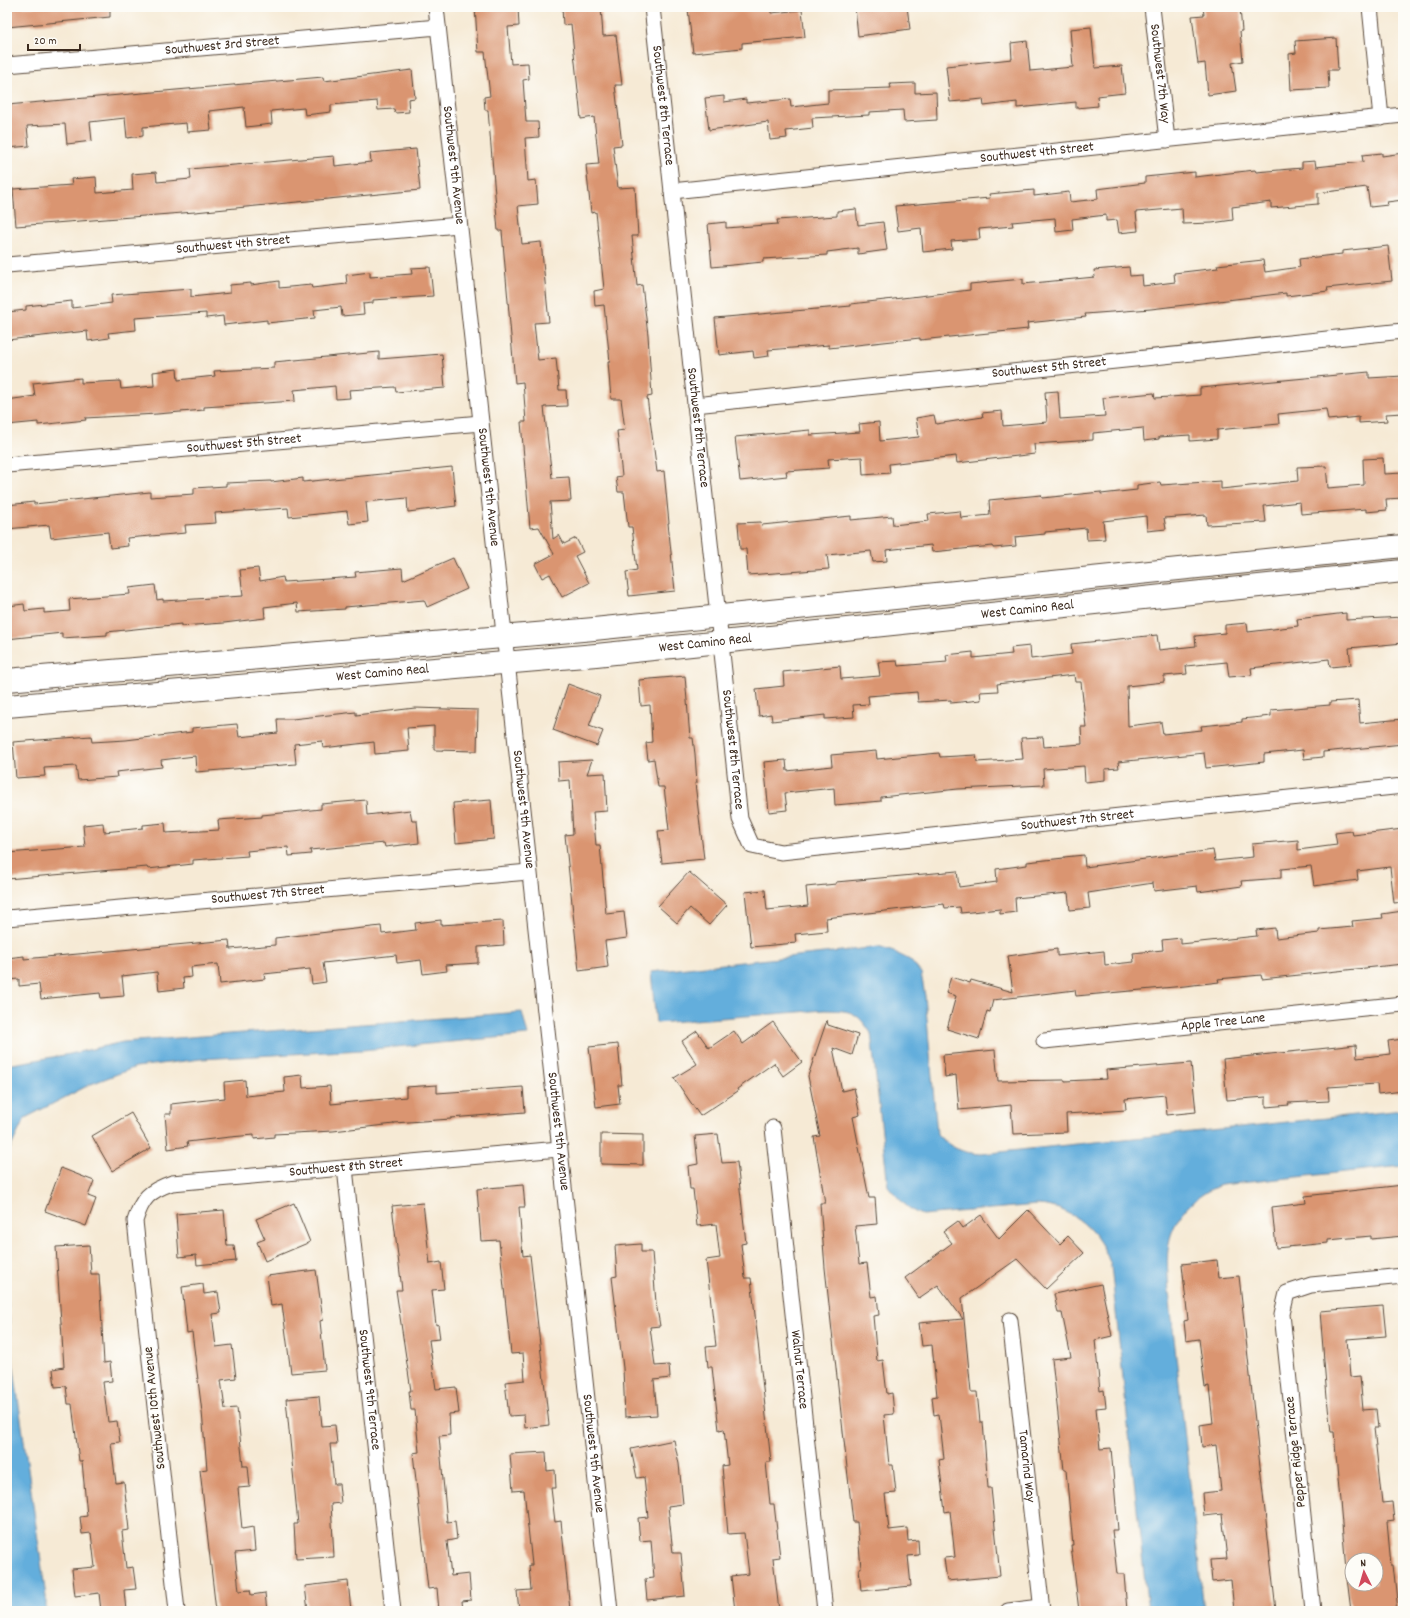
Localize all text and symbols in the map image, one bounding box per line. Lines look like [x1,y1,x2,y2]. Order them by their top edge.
street label: Southwest 7th Way [1144,23,1175,125]
scale bar [28,26,80,52]
street label: Southwest 3rd Street [164,31,280,61]
text: 20 m [34,33,57,50]
street label: Southwest 8th Terrace [646,44,679,166]
street label: Southwest 9th Avenue [437,105,470,225]
street label: Southwest 4th Street [979,137,1095,169]
street label: Southwest 4th Street [175,230,291,260]
street label: Southwest 5th Street [991,352,1107,384]
street label: Southwest 8th Terrace [681,367,714,489]
street label: Southwest 9th Avenue [472,427,504,547]
street label: Southwest 5th Street [186,429,302,459]
street label: West Camino Real [980,595,1075,625]
street label: West Camino Real [658,629,753,658]
street label: West Camino Real [335,659,430,687]
street label: Southwest 8th Terrace [716,689,749,811]
street label: Southwest 9th Avenue [507,749,539,870]
street label: Southwest 7th Street [1020,805,1135,836]
street label: Southwest 7th Street [210,880,326,910]
street label: Apple Tree Lane [1180,1008,1266,1037]
street label: Southwest 9th Avenue [542,1071,574,1192]
street label: Southwest 8th Street [288,1153,404,1183]
street label: Southwest 9th Terrace [353,1328,386,1451]
street label: Walnut Terrace [785,1329,813,1410]
street label: Southwest 10th Avenue [139,1346,171,1470]
street label: Southwest 9th Avenue [577,1393,609,1514]
street label: Pepper Ridge Terrace [1280,1395,1312,1509]
street label: Tamarind Way [1012,1429,1040,1504]
north arrow [1344,1552,1384,1592]
text: N [1360,1556,1367,1572]

